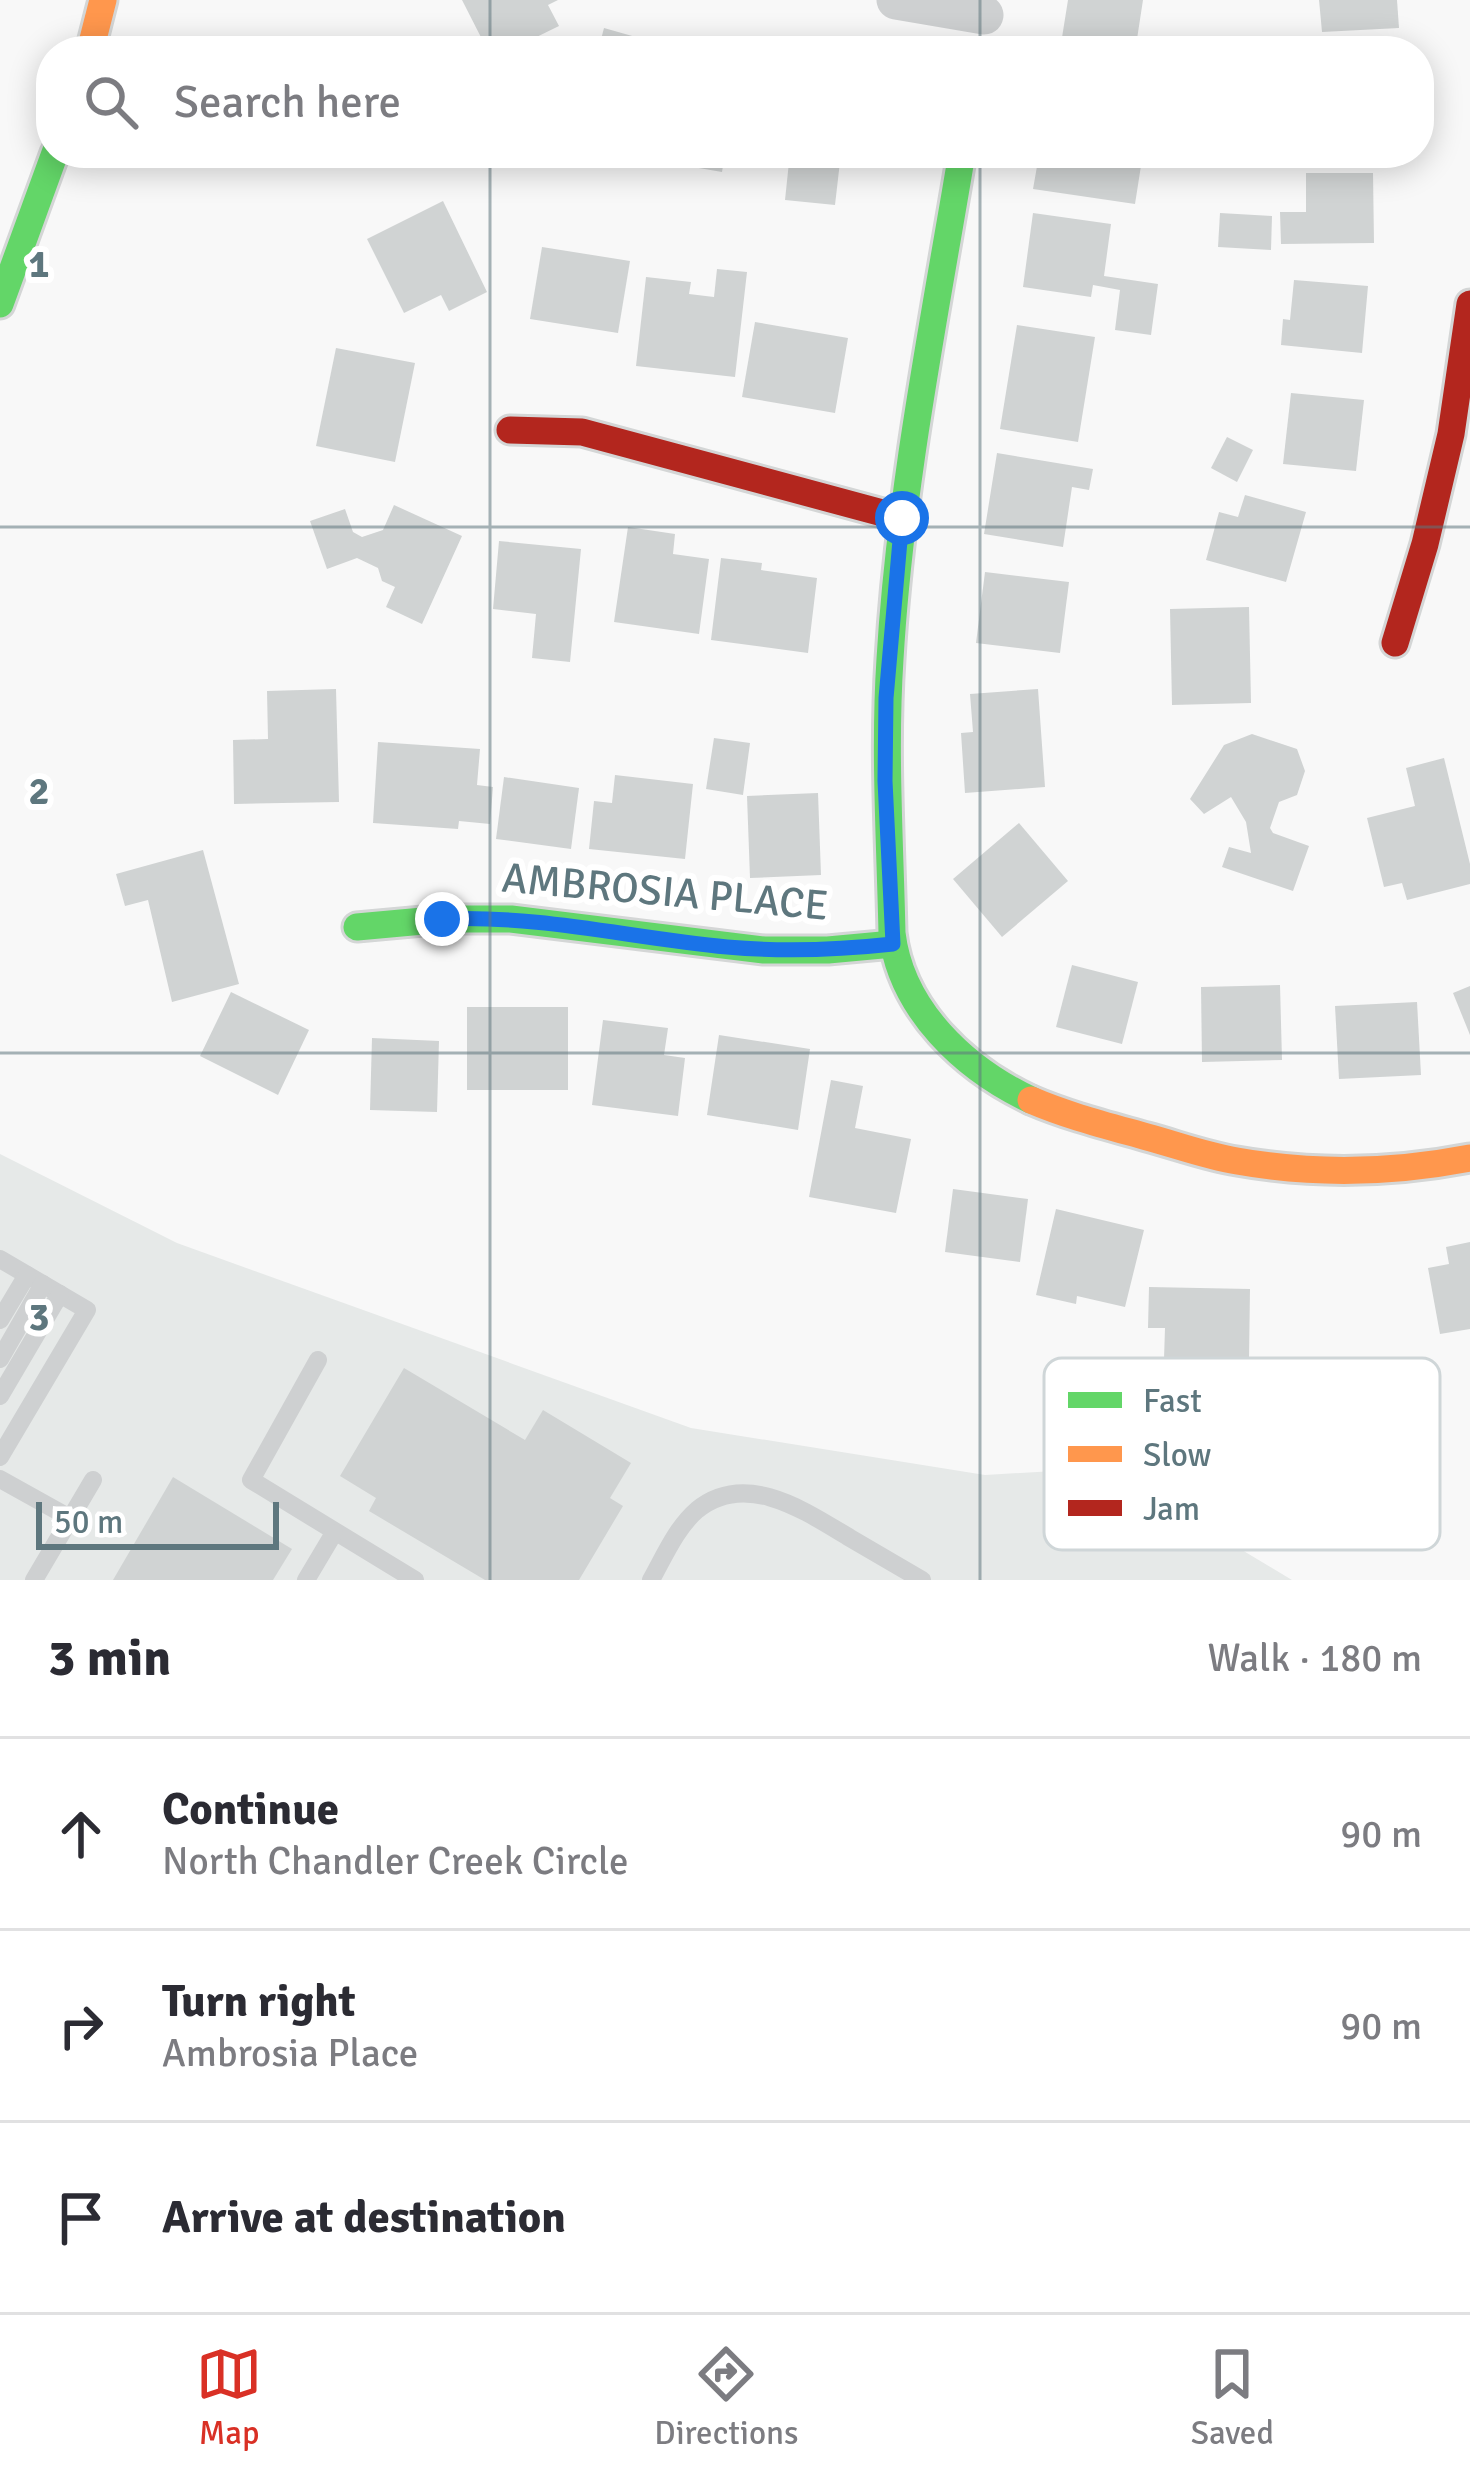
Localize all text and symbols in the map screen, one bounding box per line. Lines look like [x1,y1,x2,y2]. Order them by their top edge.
search box [36,36,1434,168]
icon: search [78,69,144,135]
text: Search here [174,75,401,130]
text: 1 [28,240,50,288]
route start [875,491,929,545]
text: 2 [28,767,50,815]
street label: AMBROSIA PLACE [500,852,830,932]
route end [415,892,469,946]
text: 3 [28,1293,50,1341]
legend [1044,1358,1440,1550]
text: Fast [1143,1381,1202,1422]
text: Slow [1143,1435,1212,1476]
text: Jam [1143,1489,1200,1530]
scale bar [36,1496,279,1549]
text: 50 m [54,1502,123,1543]
text: 3 min [48,1627,171,1690]
text: Walk · 180 m [1208,1634,1422,1682]
text: Continue [162,1782,339,1837]
icon: ahead [48,1801,114,1867]
text: 90 m [1340,1810,1422,1858]
text: North Chandler Creek Circle [162,1837,628,1885]
text: Turn right [162,1974,356,2029]
icon: right [48,1993,114,2059]
text: 90 m [1340,2002,1422,2050]
text: Ambrosia Place [162,2029,418,2077]
icon: arrive [48,2185,114,2251]
text: Arrive at destination [162,2190,566,2245]
tab: Map [196,2341,262,2454]
tab: Directions [654,2341,799,2454]
tab: Saved [1191,2341,1274,2454]

